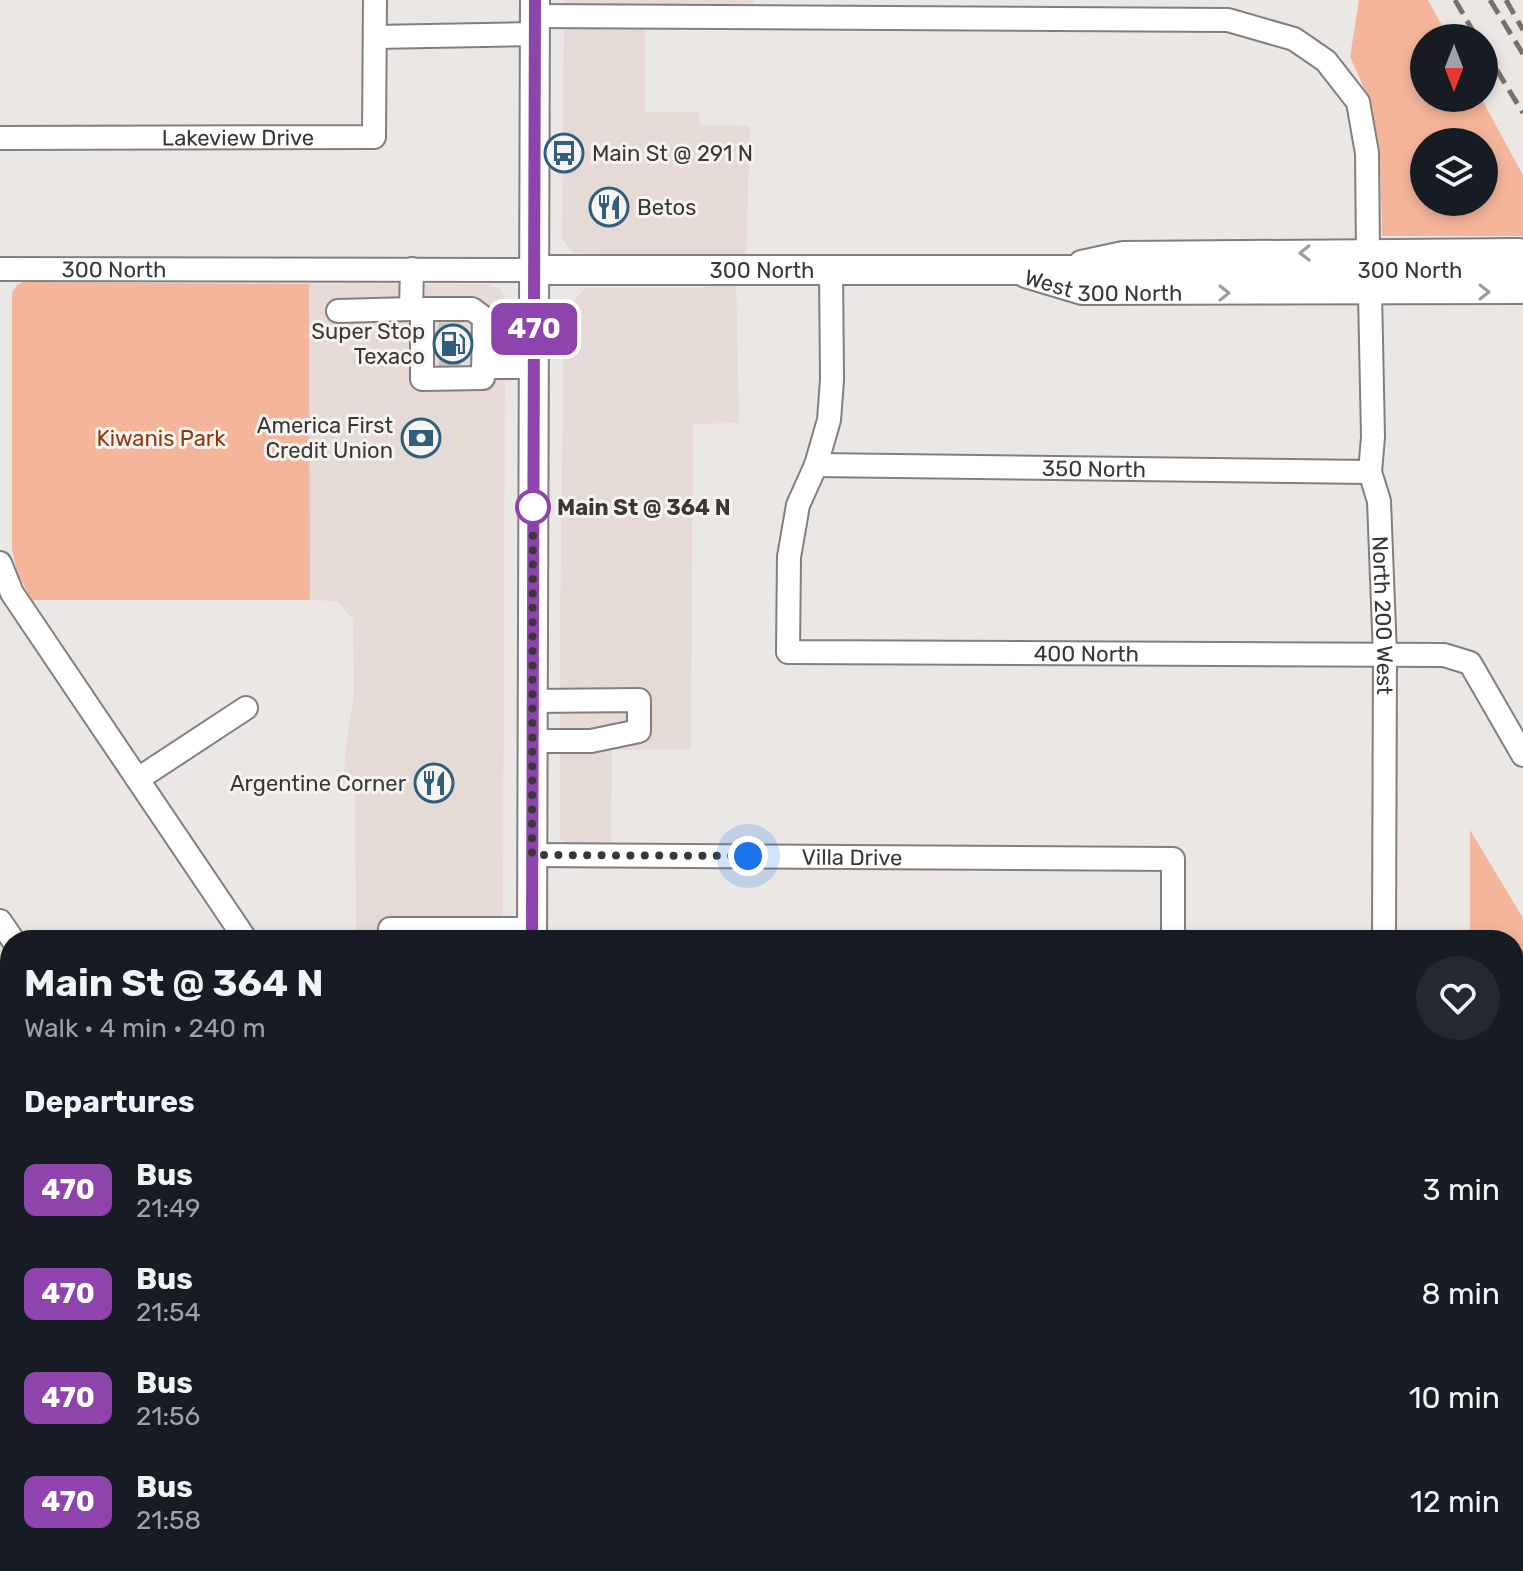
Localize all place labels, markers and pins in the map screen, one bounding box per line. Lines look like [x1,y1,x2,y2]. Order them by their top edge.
bus stop icon: Main St @ 291 N [543,132,585,174]
place label: Main St @ 291 N [592,140,753,167]
restaurant icon: Betos [588,186,630,228]
place label: Betos [637,194,696,221]
place label: Super Stop Texaco [311,318,425,370]
fuel station icon: Super Stop Texaco [432,323,474,365]
place label: America First Credit Union [257,412,393,464]
bank icon: America First Credit Union [400,417,442,459]
marker: Main St @ 364 N [516,490,550,524]
place label: Main St @ 364 N [557,494,731,521]
restaurant icon: Argentine Corner [413,762,455,804]
place label: Argentine Corner [230,770,407,797]

